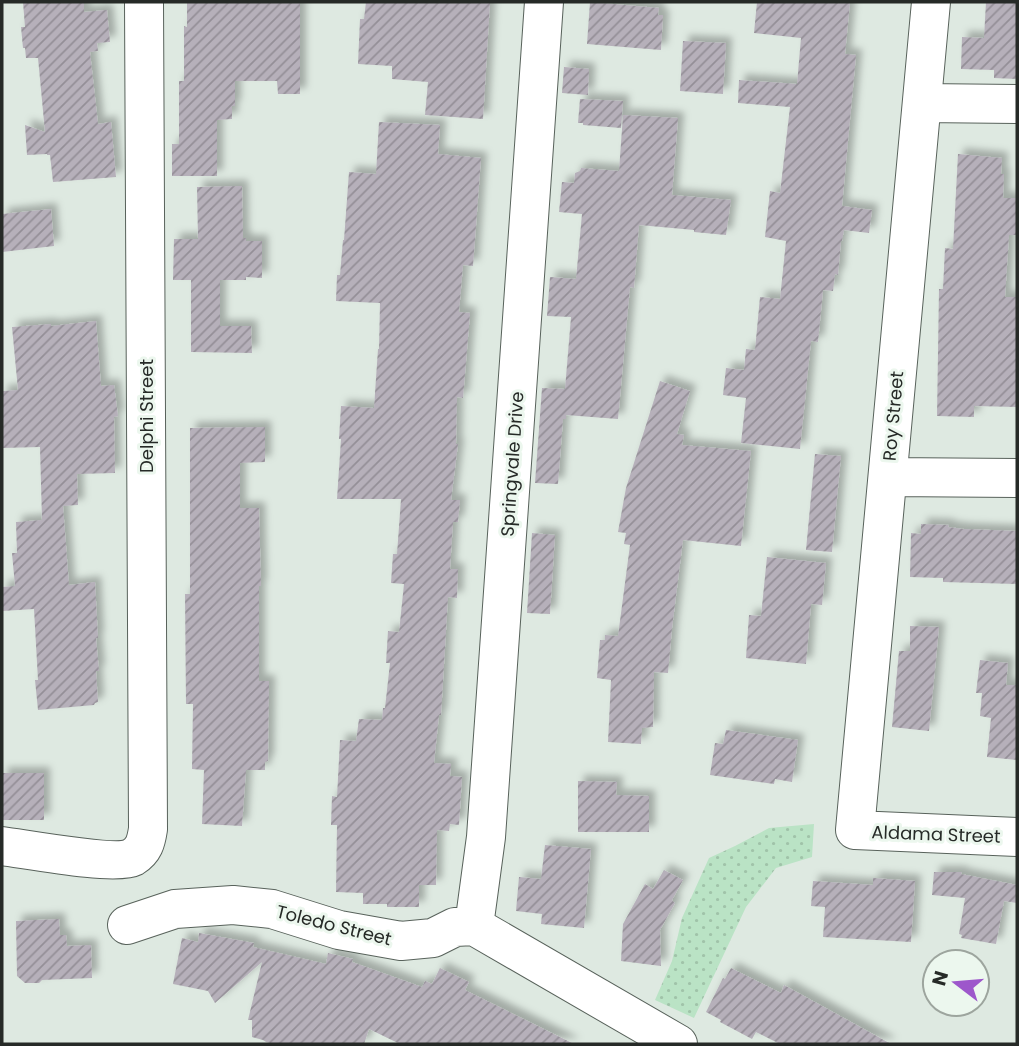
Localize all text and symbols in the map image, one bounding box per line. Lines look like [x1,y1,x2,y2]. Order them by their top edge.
street label: Delphi Street [134,359,159,473]
street label: Roy Street [877,370,909,462]
street label: Springvale Drive [494,391,530,537]
street label: Aldama Street [871,819,1001,849]
street label: Toledo Street [274,899,394,951]
north arrow [921,948,991,1018]
text: N [925,968,955,989]

